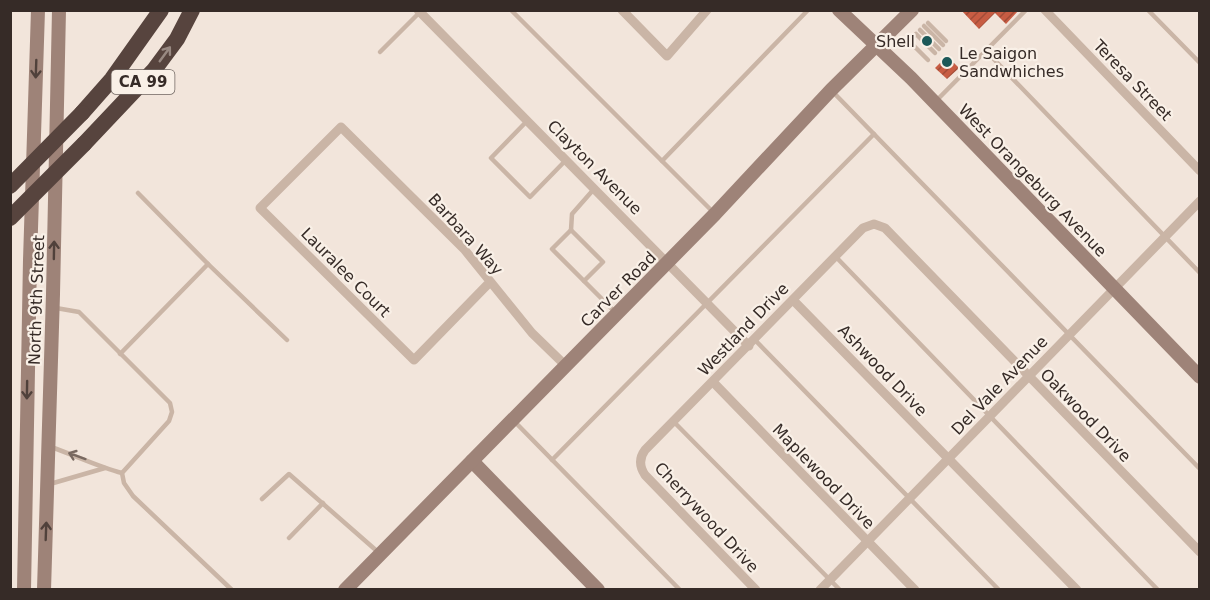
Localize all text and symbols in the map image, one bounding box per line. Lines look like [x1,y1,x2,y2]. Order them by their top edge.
place label: Shell [876,32,915,51]
marker: Shell [920,34,934,48]
street label: Teresa Street [1089,35,1176,125]
place label: Le Saigon Sandwhiches [959,44,1064,81]
one-way arrow [159,47,172,63]
marker: Le Saigon Sandwhiches [940,55,954,69]
one-way arrow [30,58,42,78]
road number: CA 99 [112,70,174,94]
street label: West Orangeburg Avenue [955,100,1111,261]
street label: Clayton Avenue [544,116,646,218]
street label: Barbara Way [424,190,507,279]
street label: Lauralee Court [297,224,394,321]
street label: North 9th Street [25,235,48,365]
one-way arrow [49,240,60,260]
street label: Carver Road [577,248,660,331]
street label: Westland Drive [694,279,792,380]
street label: Ashwood Drive [834,321,931,420]
street label: Del Vale Avenue [947,332,1051,439]
street label: Oakwood Drive [1036,365,1135,466]
one-way arrow [22,379,33,399]
street label: Maplewood Drive [769,420,879,533]
one-way arrow [68,449,87,460]
street label: Cherrywood Drive [651,458,763,577]
one-way arrow [40,522,51,542]

